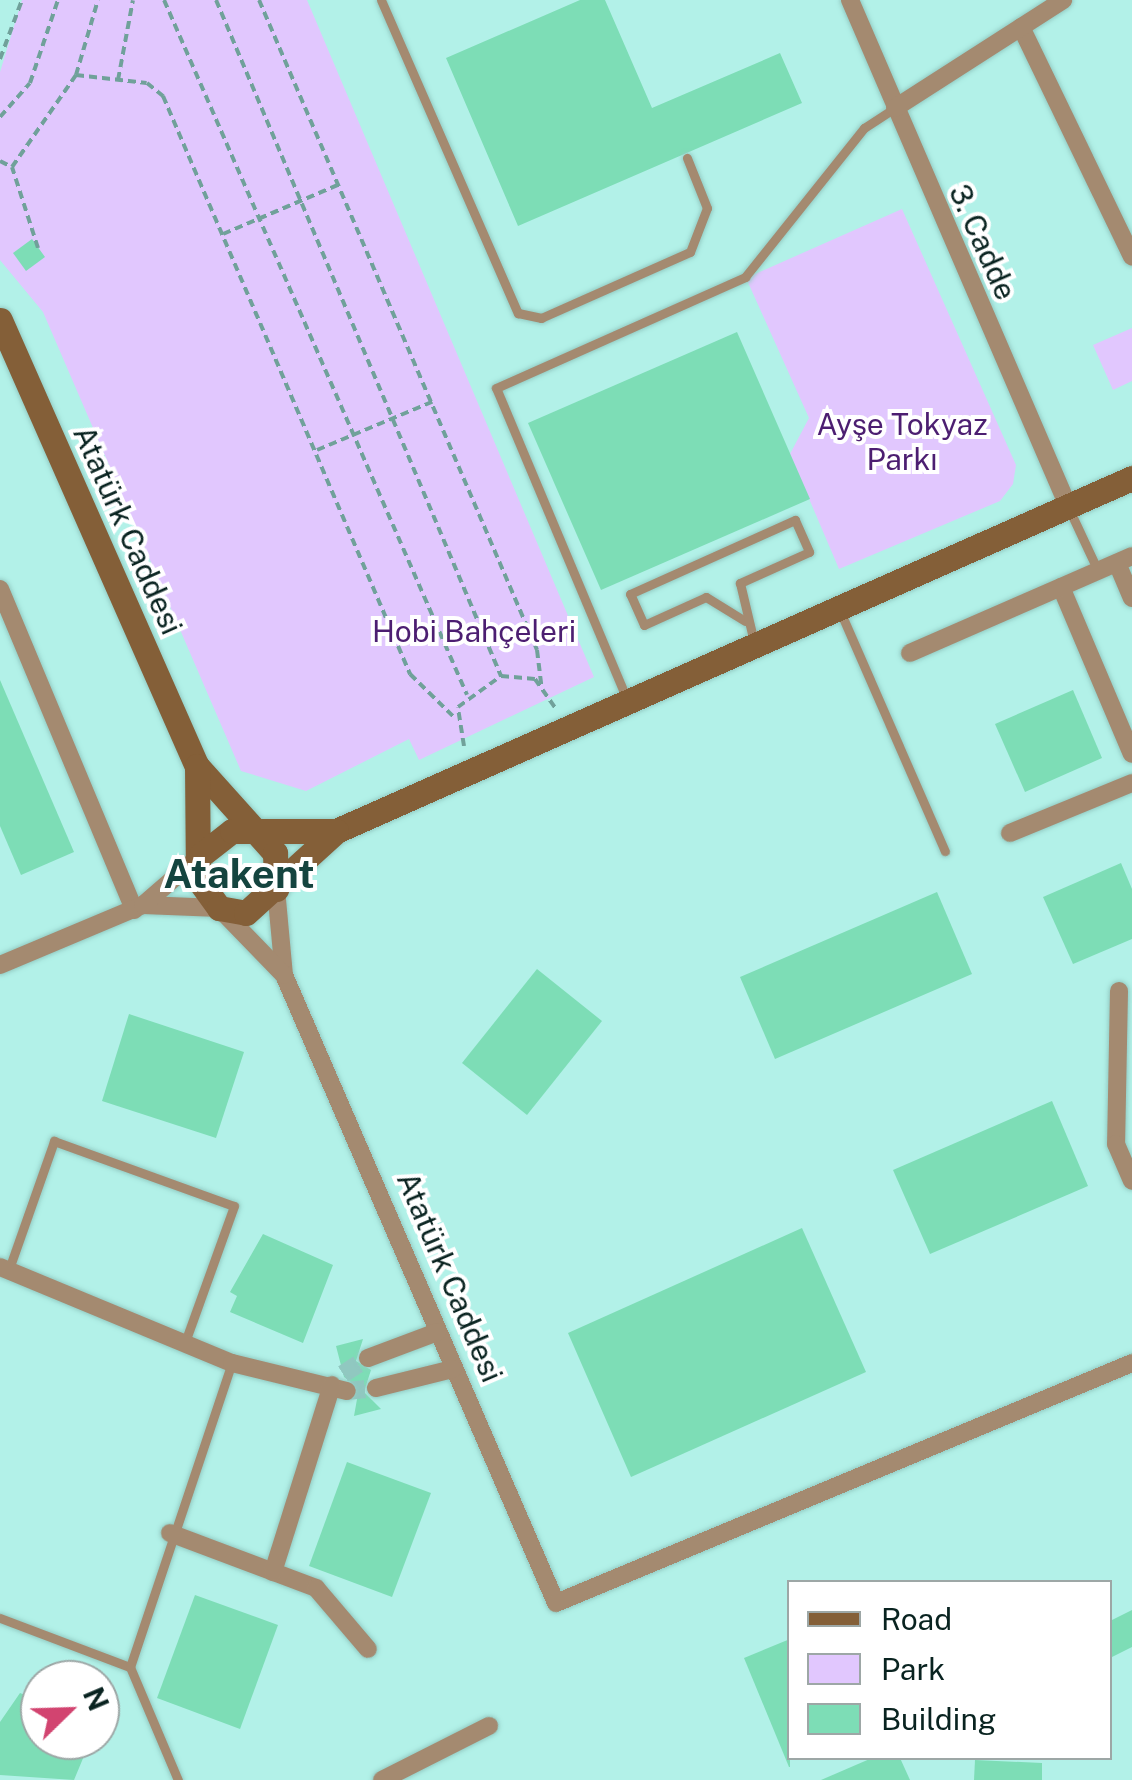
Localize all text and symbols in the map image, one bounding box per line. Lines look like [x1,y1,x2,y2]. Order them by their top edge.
street label: 3. Cadde [942,179,1024,305]
park label: Ayşe Tokyaz Parkı [816,406,988,476]
street label: Atatürk Caddesi [66,420,190,640]
park label: Hobi Bahçeleri [372,613,576,649]
district label: Atakent [163,850,315,898]
street label: Atatürk Caddesi [390,1167,510,1387]
legend [787,1580,1112,1760]
text: Road [881,1601,952,1637]
text: Park [881,1651,945,1687]
north arrow [20,1660,120,1760]
text: N [77,1682,116,1715]
text: Building [881,1701,996,1737]

